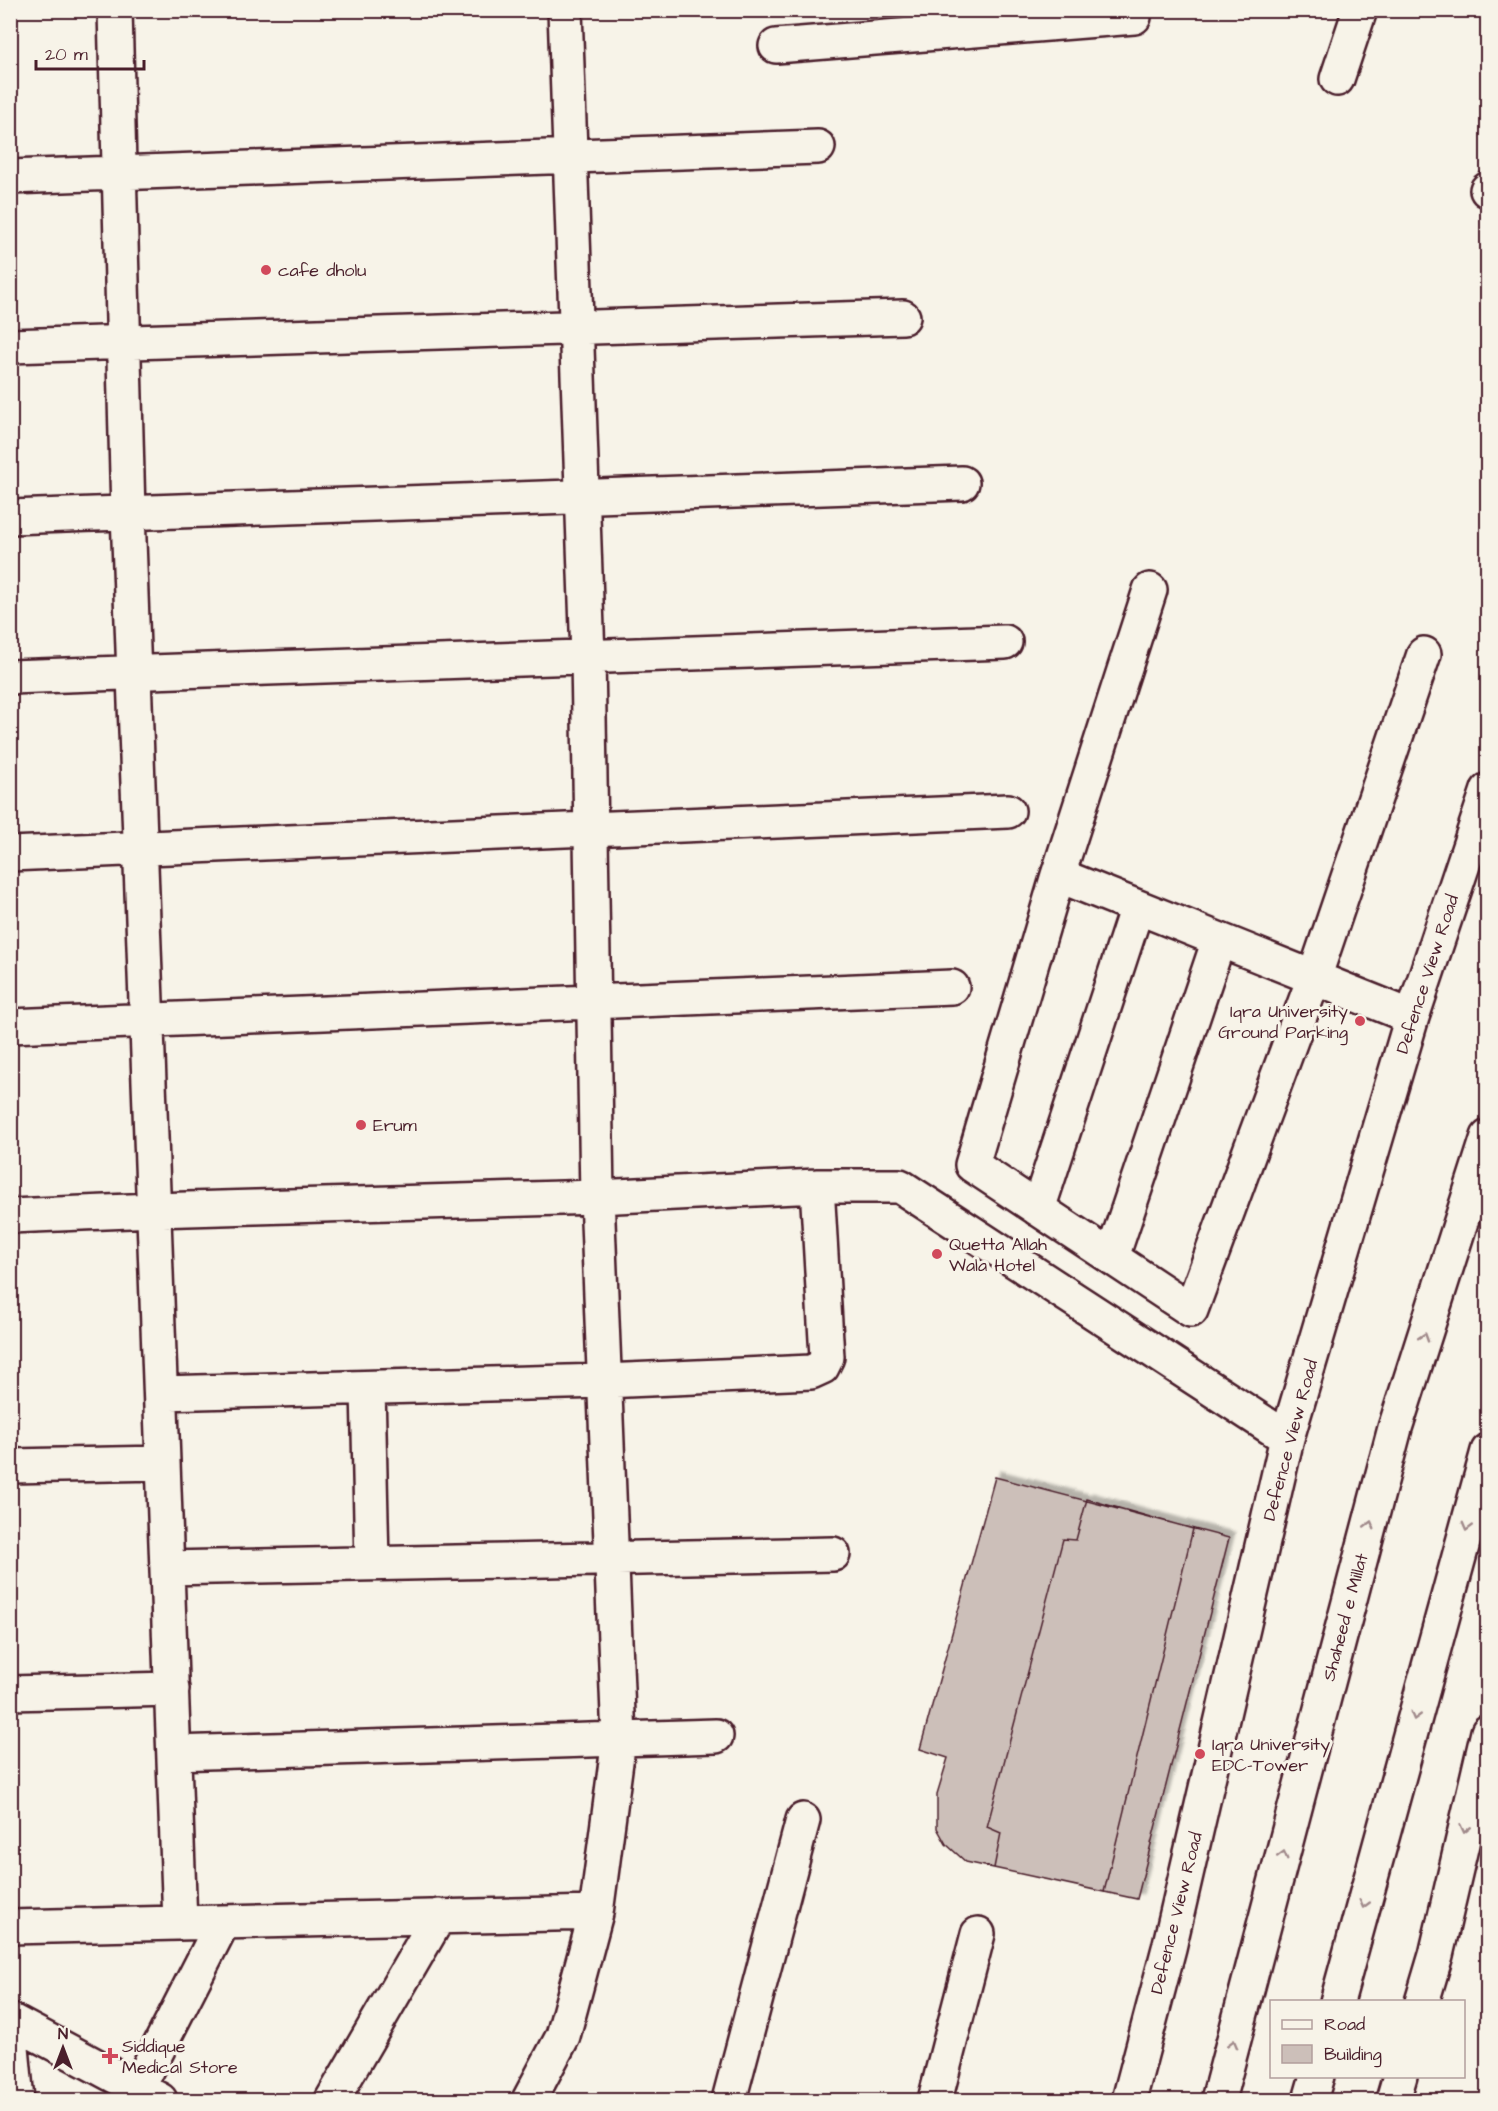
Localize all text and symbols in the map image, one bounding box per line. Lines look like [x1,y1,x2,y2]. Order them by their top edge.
scale bar [36,33,144,71]
text: 20 m [45,42,88,67]
place label: cafe dholu [278,258,366,283]
marker: cafe dholu [259,263,273,277]
street label: Defence View Road [1390,891,1465,1057]
place label: Iqra University Ground Parking [1218,999,1348,1046]
marker: Iqra University Ground Parking [1353,1014,1367,1028]
place label: Erum [373,1113,417,1138]
marker: Erum [354,1118,368,1132]
place label: Quetta Allah Wala Hotel [949,1232,1047,1278]
marker: Quetta Allah Wala Hotel [930,1247,944,1261]
one-way arrow [1417,1332,1429,1343]
street label: Defence View Road [1257,1357,1324,1524]
one-way arrow [1362,1520,1375,1530]
one-way arrow [1461,1522,1474,1532]
street label: Shaheed e Millat [1316,1550,1375,1684]
one-way arrow [1410,1710,1423,1720]
place label: Iqra University EDC-Tower [1212,1732,1330,1778]
marker: Iqra University EDC-Tower [1193,1747,1207,1761]
one-way arrow [1459,1824,1472,1834]
street label: Defence View Road [1144,1830,1209,1997]
one-way arrow [1275,1851,1288,1861]
one-way arrow [1359,1898,1371,1909]
legend [1270,2000,1465,2078]
text: Road [1324,2012,1365,2037]
north arrow [33,2018,93,2078]
text: N [58,2023,68,2045]
place label: Siddique Medical Store [122,2034,238,2080]
one-way arrow [1226,2039,1238,2050]
text: Building [1324,2042,1382,2068]
marker: Siddique Medical Store [103,2049,117,2063]

